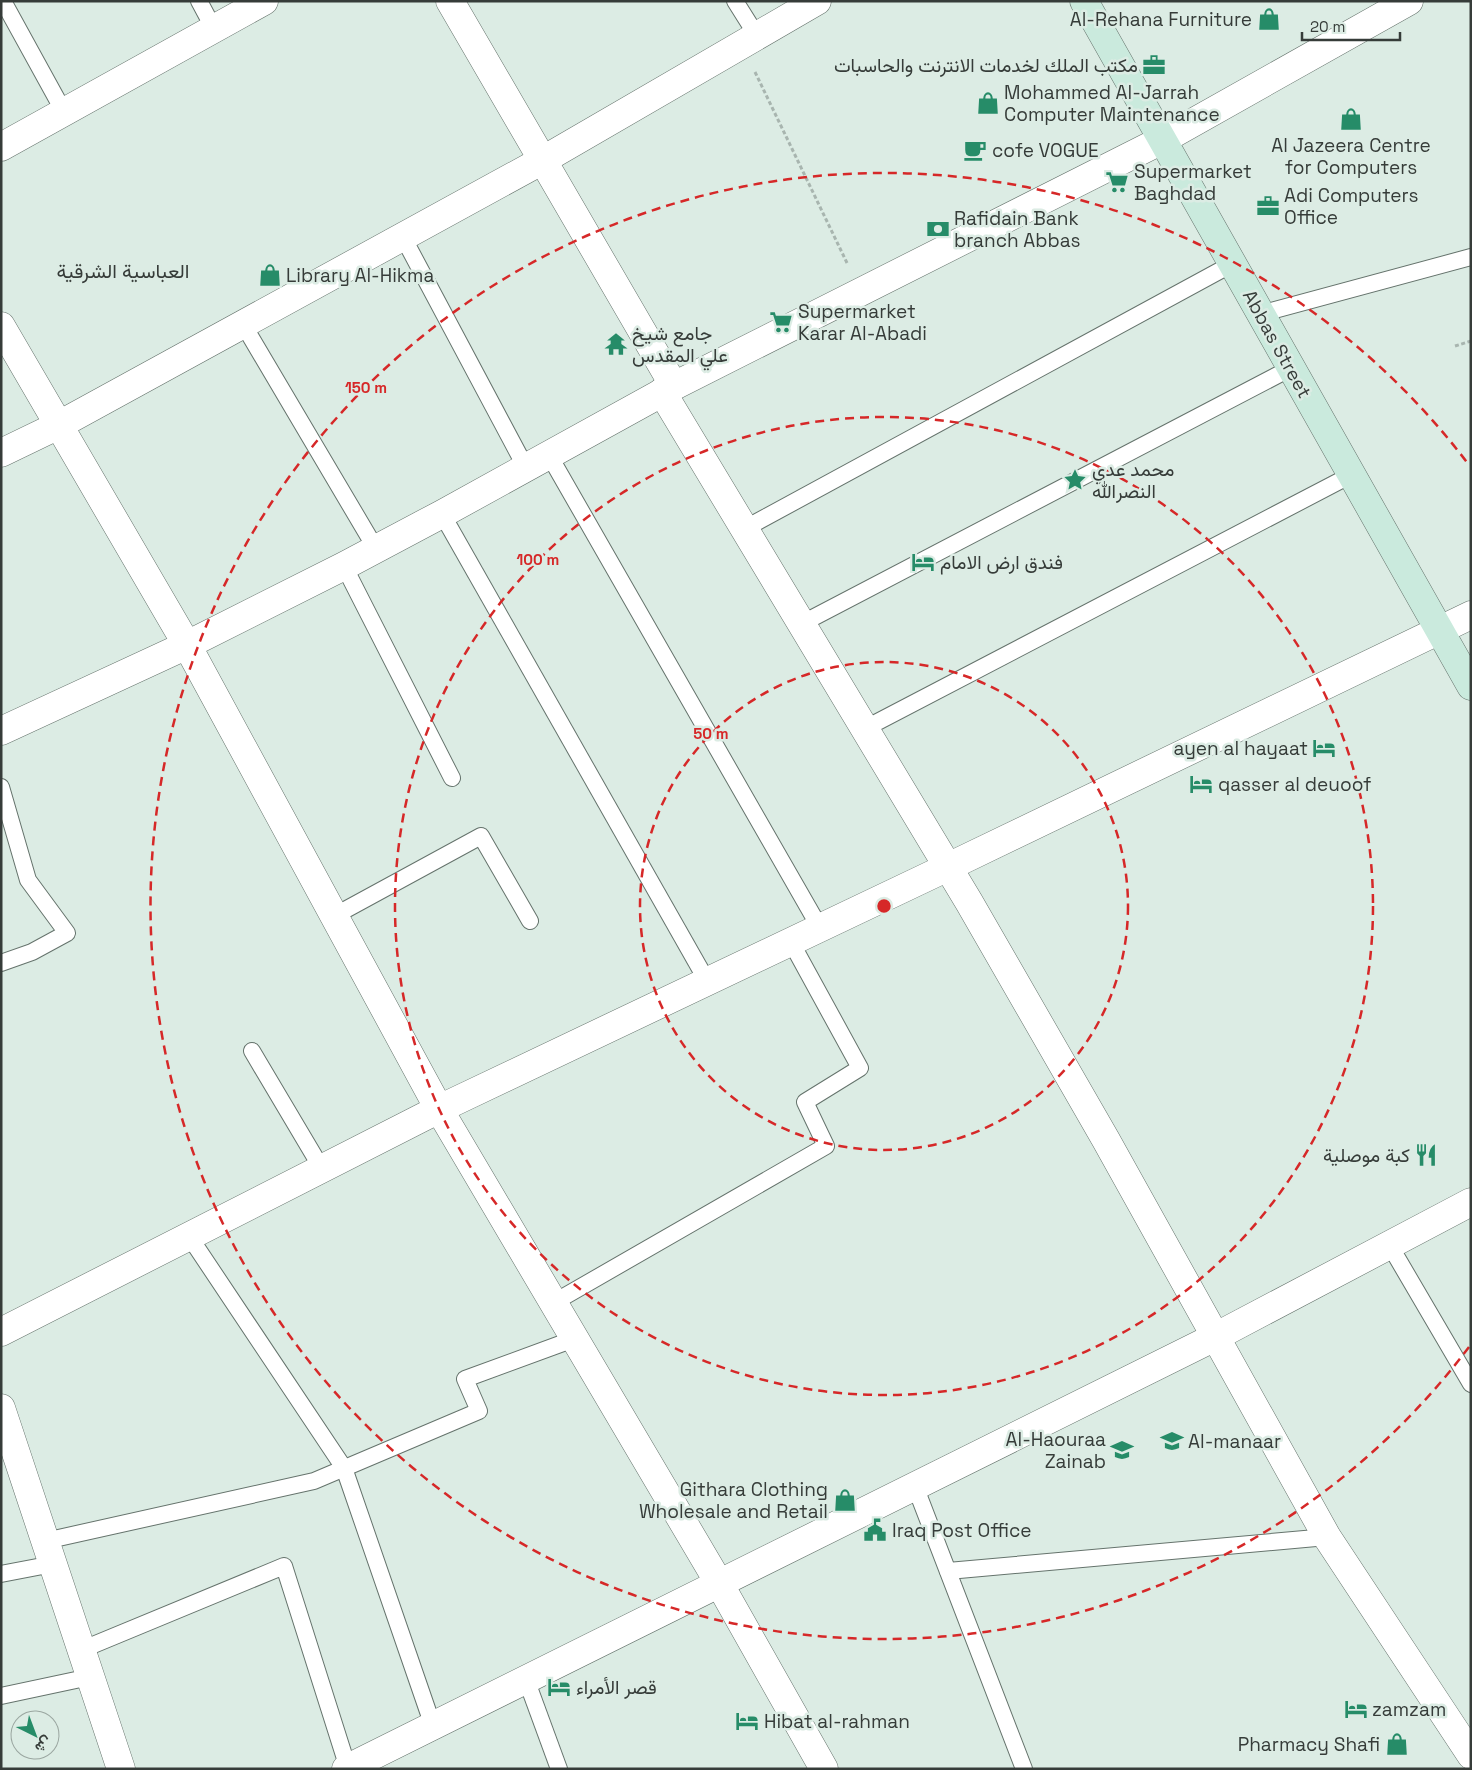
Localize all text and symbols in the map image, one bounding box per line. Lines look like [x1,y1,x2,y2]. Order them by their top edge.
shop icon: Al-Rehana Furniture [1256,6,1282,32]
place label: Al-Rehana Furniture [1070,7,1252,32]
scale bar [1302,10,1400,42]
text: 20 m [1310,17,1345,36]
office icon: مكتب الملك لخدمات الانترنت والحاسبات [1141,52,1167,78]
place label: مكتب الملك لخدمات الانترنت والحاسبات [834,53,1138,78]
place label: Mohammed Al-Jarrah Computer Maintenance [1004,80,1220,127]
shop icon: Mohammed Al-Jarrah Computer Maintenance [975,90,1001,116]
shop icon: Al Jazeera Centre for Computers [1338,106,1364,132]
place label: Al Jazeera Centre for Computers [1271,133,1431,180]
cafe icon: cofe VOGUE [962,137,988,163]
place label: cofe VOGUE [992,138,1099,163]
place label: Supermarket Baghdad [1134,159,1252,206]
supermarket icon: Supermarket Baghdad [1104,169,1130,195]
place label: Adi Computers Office [1284,183,1419,230]
office icon: Adi Computers Office [1255,193,1281,219]
place label: Rafidain Bank branch Abbas [954,206,1081,253]
bank icon: Rafidain Bank branch Abbas [925,216,951,242]
district label: العباسية الشرقية [57,258,189,284]
shop icon: Library Al-Hikma [257,262,283,288]
place label: Library Al-Hikma [286,263,434,288]
street label: Abbas Street [1237,285,1317,403]
place label: Supermarket Karar Al-Abadi [798,299,927,346]
supermarket icon: Supermarket Karar Al-Abadi [768,309,794,335]
place label: جامع شيخ علي المقدس [632,321,728,371]
temple icon: جامع شيخ علي المقدس [603,331,629,357]
text: 150 m [345,378,387,397]
place label: محمد عدي النصرالله [1092,457,1174,504]
place icon: محمد عدي النصرالله [1062,467,1088,493]
hotel icon: فندق ارض الامام [910,549,936,575]
text: 100 m [517,550,559,569]
place label: فندق ارض الامام [940,550,1063,575]
text: 50 m [693,724,729,743]
hotel icon: ayen al hayaat [1311,735,1337,761]
place label: ayen al hayaat [1173,736,1308,761]
hotel icon: qasser al deuoof [1188,771,1214,797]
place label: qasser al deuoof [1218,772,1372,797]
centre of rings [875,897,893,915]
restaurant icon: كبة موصلية [1413,1142,1439,1168]
place label: كبة موصلية [1323,1143,1410,1168]
place label: Al-Haouraa Zainab [1006,1427,1106,1474]
school or university icon: Al-manaar [1159,1428,1185,1454]
place label: Al-manaar [1188,1429,1281,1454]
school or university icon: Al-Haouraa Zainab [1109,1437,1135,1463]
place label: Githara Clothing Wholesale and Retail [639,1477,828,1524]
shop icon: Githara Clothing Wholesale and Retail [832,1487,858,1513]
public building icon: Iraq Post Office [862,1517,888,1543]
place label: Iraq Post Office [892,1518,1032,1543]
hotel icon: قصر الأمراء [546,1674,572,1700]
place label: قصر الأمراء [576,1675,657,1700]
hotel icon: zamzam [1343,1696,1369,1722]
place label: zamzam [1372,1697,1446,1722]
hotel icon: Hibat al-rahman [734,1708,760,1734]
place label: Hibat al-rahman [764,1709,910,1734]
north arrow [10,1710,60,1760]
shop icon: Pharmacy Shafi [1384,1731,1410,1757]
text: ش [31,1732,56,1757]
place label: Pharmacy Shafi [1238,1732,1380,1757]

